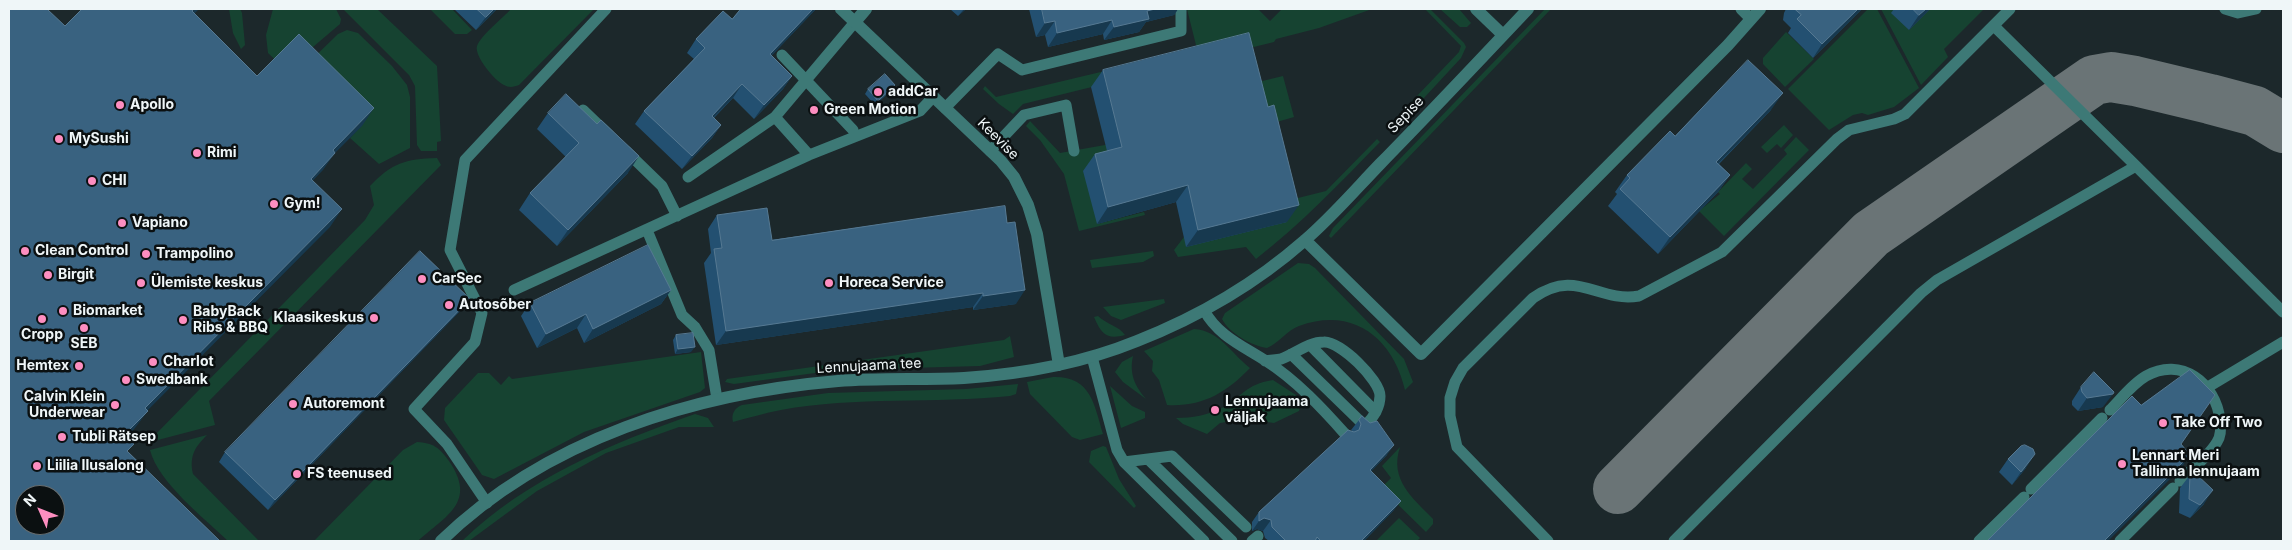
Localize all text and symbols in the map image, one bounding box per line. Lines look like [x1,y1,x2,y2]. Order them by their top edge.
place label: addCar [888,84,938,100]
marker: addCar [872,86,884,98]
street label: Sepise [1384,93,1428,137]
place label: Apollo [130,97,174,113]
marker: Apollo [114,99,126,111]
place label: Green Motion [824,102,916,118]
marker: Green Motion [808,104,820,116]
street label: Keevise [974,115,1022,163]
place label: MySushi [69,131,129,147]
marker: MySushi [53,133,65,145]
place label: Rimi [207,145,237,161]
marker: Rimi [191,147,203,159]
place label: CHI [102,173,127,189]
marker: CHI [86,175,98,187]
place label: Gym! [284,196,320,212]
marker: Gym! [268,198,280,210]
place label: Vapiano [132,215,188,231]
marker: Vapiano [116,217,128,229]
place label: Clean Control [35,243,128,259]
marker: Clean Control [19,245,31,257]
place label: Trampolino [156,246,233,262]
marker: Trampolino [140,248,152,260]
place label: Birgit [58,267,94,283]
marker: Birgit [42,269,54,281]
place label: CarSec [432,271,482,287]
marker: CarSec [416,273,428,285]
place label: Ülemiste keskus [151,275,263,291]
place label: Horeca Service [839,275,944,291]
marker: Ülemiste keskus [135,277,147,289]
marker: Horeca Service [823,277,835,289]
place label: Autosõber [459,297,531,313]
marker: Autosõber [443,299,455,311]
place label: Biomarket [73,303,143,319]
place label: BabyBack Ribs & BBQ [193,304,268,336]
marker: Biomarket [57,305,69,317]
place label: Klaasikeskus [274,310,364,326]
marker: Klaasikeskus [368,312,380,324]
marker: Cropp [36,313,48,325]
marker: BabyBack Ribs & BBQ [177,314,189,326]
marker: SEB [78,322,90,334]
place label: Cropp [21,327,63,343]
place label: SEB [71,336,97,352]
place label: Charlot [163,354,214,370]
street label: Lennujaama tee [816,355,922,377]
marker: Charlot [147,356,159,368]
place label: Hemtex [16,358,69,374]
marker: Hemtex [73,360,85,372]
place label: Swedbank [136,372,208,388]
marker: Swedbank [120,374,132,386]
place label: Calvin Klein Underwear [24,389,105,422]
place label: Lennujaama väljak [1225,394,1308,427]
place label: Autoremont [303,396,385,412]
marker: Autoremont [287,398,299,410]
marker: Calvin Klein Underwear [109,399,121,411]
marker: Lennujaama väljak [1209,404,1221,416]
place label: Take Off Two [2173,415,2262,431]
marker: Take Off Two [2157,417,2169,429]
place label: Tubli Rätsep [72,429,156,445]
marker: Tubli Rätsep [56,431,68,443]
place label: Lennart Meri Tallinna lennujaam [2132,448,2260,481]
place label: Liilia Ilusalong [47,458,144,474]
marker: Lennart Meri Tallinna lennujaam [2116,458,2128,470]
marker: Liilia Ilusalong [31,460,43,472]
place label: FS teenused [307,466,392,482]
marker: FS teenused [291,468,303,480]
north arrow [15,485,65,535]
text: N [20,490,39,510]

